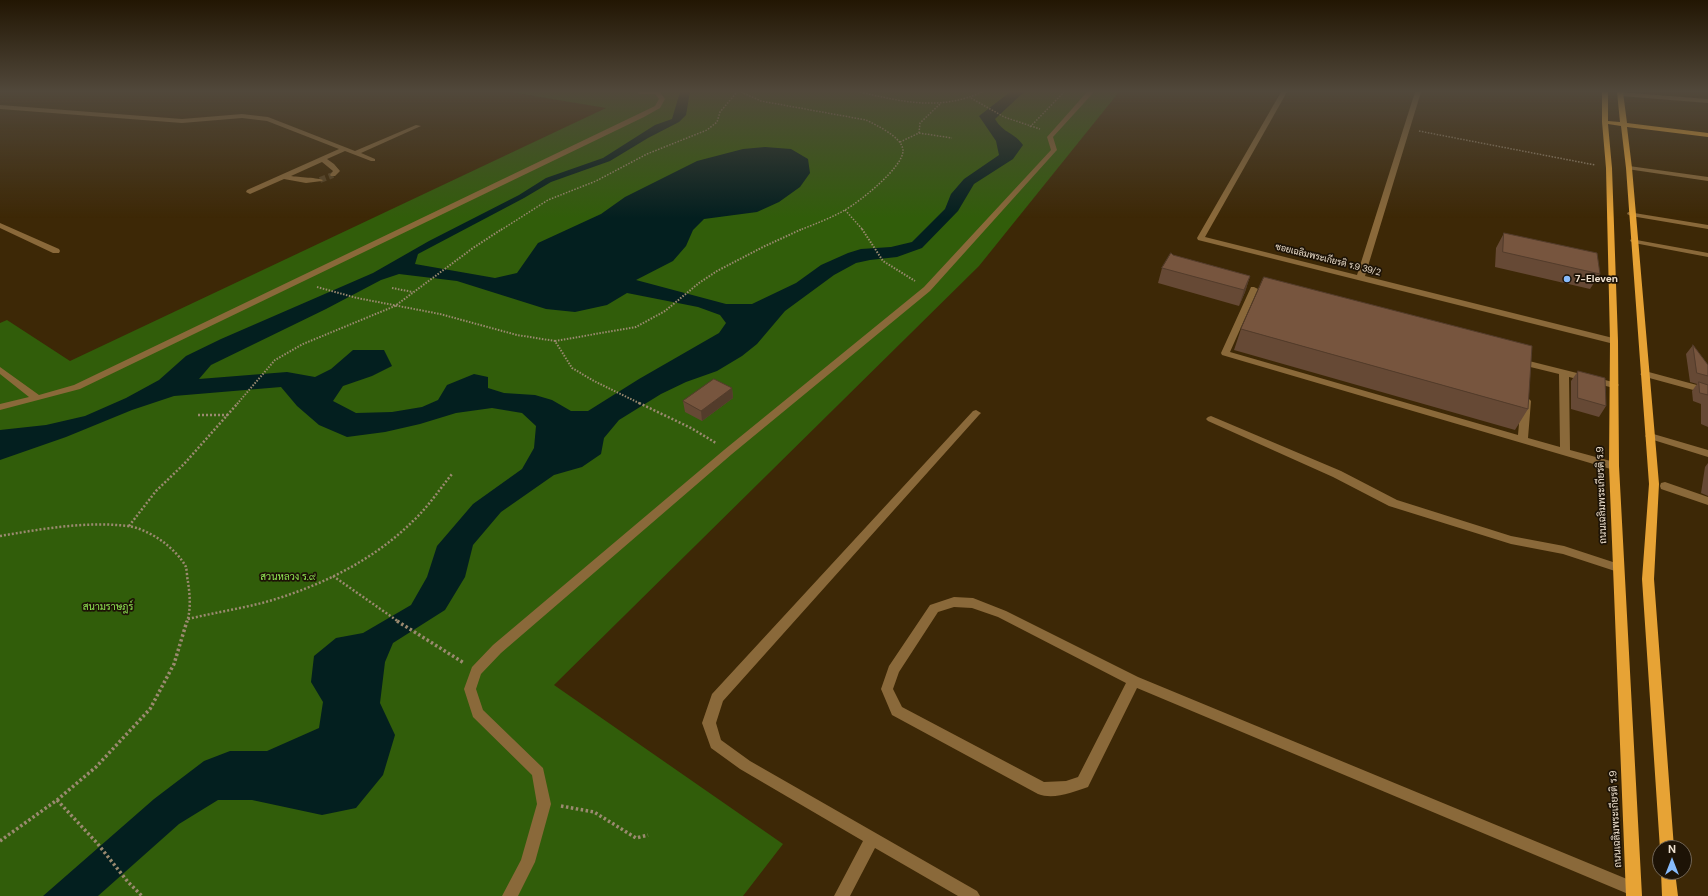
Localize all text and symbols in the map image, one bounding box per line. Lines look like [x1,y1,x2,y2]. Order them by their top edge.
street label: ซอยเฉลิมพระเกียรติ ร.9 39/2 [1274,242,1382,278]
place label: 7-Eleven [1575,273,1618,285]
marker: 7-Eleven [1562,274,1572,284]
street label: ถนนเฉลิมพระเกียรติ ร.9 [1594,446,1610,544]
park label: สวนหลวง ร.๙ [260,571,316,583]
park label: สนามราษฎร์ [83,601,133,613]
street label: ถนนเฉลิมพระเกียรติ ร.9 [1607,770,1625,868]
north arrow [1652,840,1692,880]
text: N [1668,842,1676,856]

